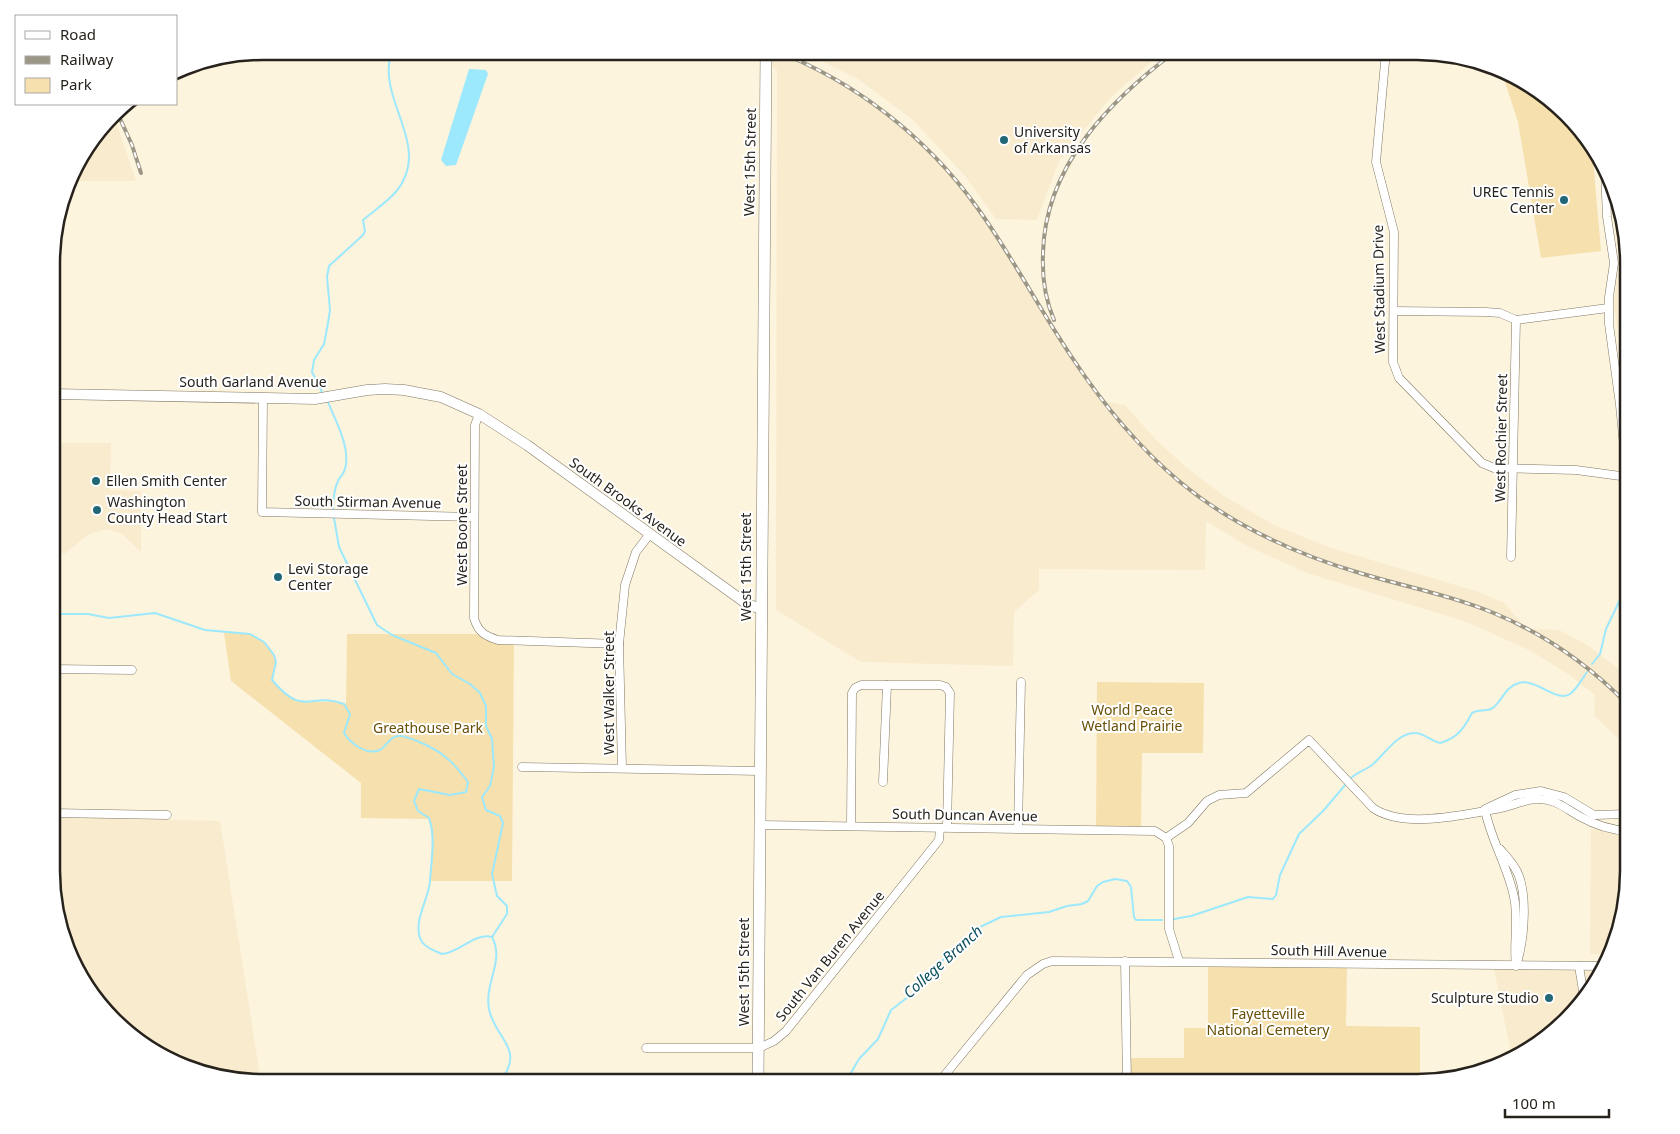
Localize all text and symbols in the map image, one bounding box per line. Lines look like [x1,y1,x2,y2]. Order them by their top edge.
legend [15,15,178,105]
text: Road [60,24,96,44]
text: Railway [60,49,114,69]
text: Park [60,74,92,94]
street label: West 15th Street [739,108,760,216]
place label: University of Arkansas [1014,122,1091,157]
marker: University of Arkansas [998,134,1010,146]
place label: UREC Tennis Center [1472,182,1554,217]
marker: UREC Tennis Center [1558,194,1570,206]
street label: West Stadium Drive [1368,224,1389,354]
street label: South Garland Avenue [179,372,327,391]
street label: West Rochier Street [1490,374,1511,502]
street label: South Brooks Avenue [566,453,691,551]
street label: West Boone Street [452,464,471,586]
place label: Ellen Smith Center [106,471,227,490]
marker: Ellen Smith Center [90,475,102,487]
street label: South Stirman Avenue [295,491,442,512]
place label: Washington County Head Start [107,492,227,527]
marker: Washington County Head Start [91,504,103,516]
street label: West 15th Street [736,513,755,621]
place label: Levi Storage Center [288,559,368,594]
marker: Levi Storage Center [272,571,284,583]
street label: West Walker Street [599,631,618,755]
park label: World Peace Wetland Prairie [1082,700,1182,735]
park label: Greathouse Park [373,718,484,737]
street label: South Duncan Avenue [892,804,1038,825]
street label: South Van Buren Avenue [771,886,888,1025]
street label: West 15th Street [734,918,753,1026]
water label: College Branch [899,920,986,1002]
street label: South Hill Avenue [1271,940,1387,961]
place label: Sculpture Studio [1431,988,1539,1007]
marker: Sculpture Studio [1543,992,1555,1004]
park label: Fayetteville National Cemetery [1207,1004,1330,1039]
scale bar [1505,1086,1609,1118]
text: 100 m [1512,1093,1556,1113]

